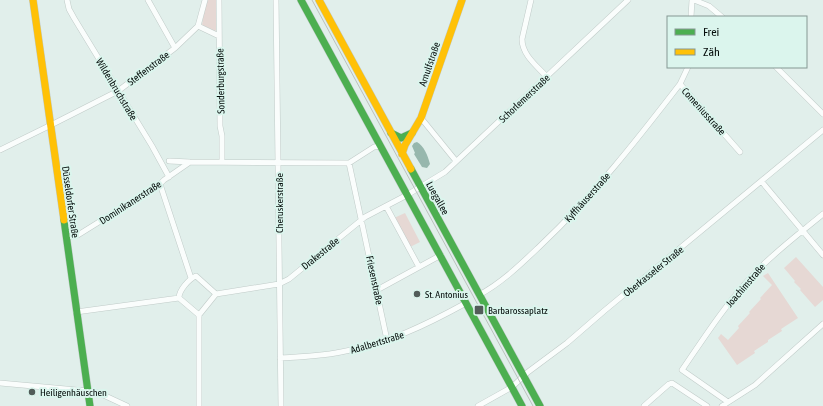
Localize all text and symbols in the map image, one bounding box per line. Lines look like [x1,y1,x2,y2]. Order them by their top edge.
legend [667,16,807,68]
text: Frei [703,25,719,39]
street label: Arnulfstraße [417,40,442,88]
text: Zäh [703,45,720,59]
street label: Sonderburgstraße [214,48,227,114]
street label: Steffenstraße [125,49,172,88]
street label: Wildenbruchstraße [94,56,140,123]
street label: Schorlemerstraße [497,72,552,125]
street label: Comeniusstraße [680,86,728,137]
street label: Düsseldorfer Straße [60,166,81,239]
street label: Kyffhäuserstraße [562,170,613,224]
street label: Cheruskerstraße [274,173,285,233]
street label: Dominikanerstraße [97,178,164,226]
street label: Luegallee [424,180,451,217]
street label: Drakestraße [299,235,342,272]
street label: Oberkasseler Straße [621,244,686,299]
street label: Friesenstraße [364,255,385,306]
street label: Joachimstraße [724,261,767,309]
marker: St. Antonius [412,289,422,299]
place label: St. Antonius [425,289,468,300]
marker: Barbarossaplatz [473,304,485,316]
place label: Barbarossaplatz [488,305,548,316]
street label: Adalbertstraße [349,329,405,356]
marker: Heiligenhäuschen [27,387,37,397]
place label: Heiligenhäuschen [40,387,107,398]

